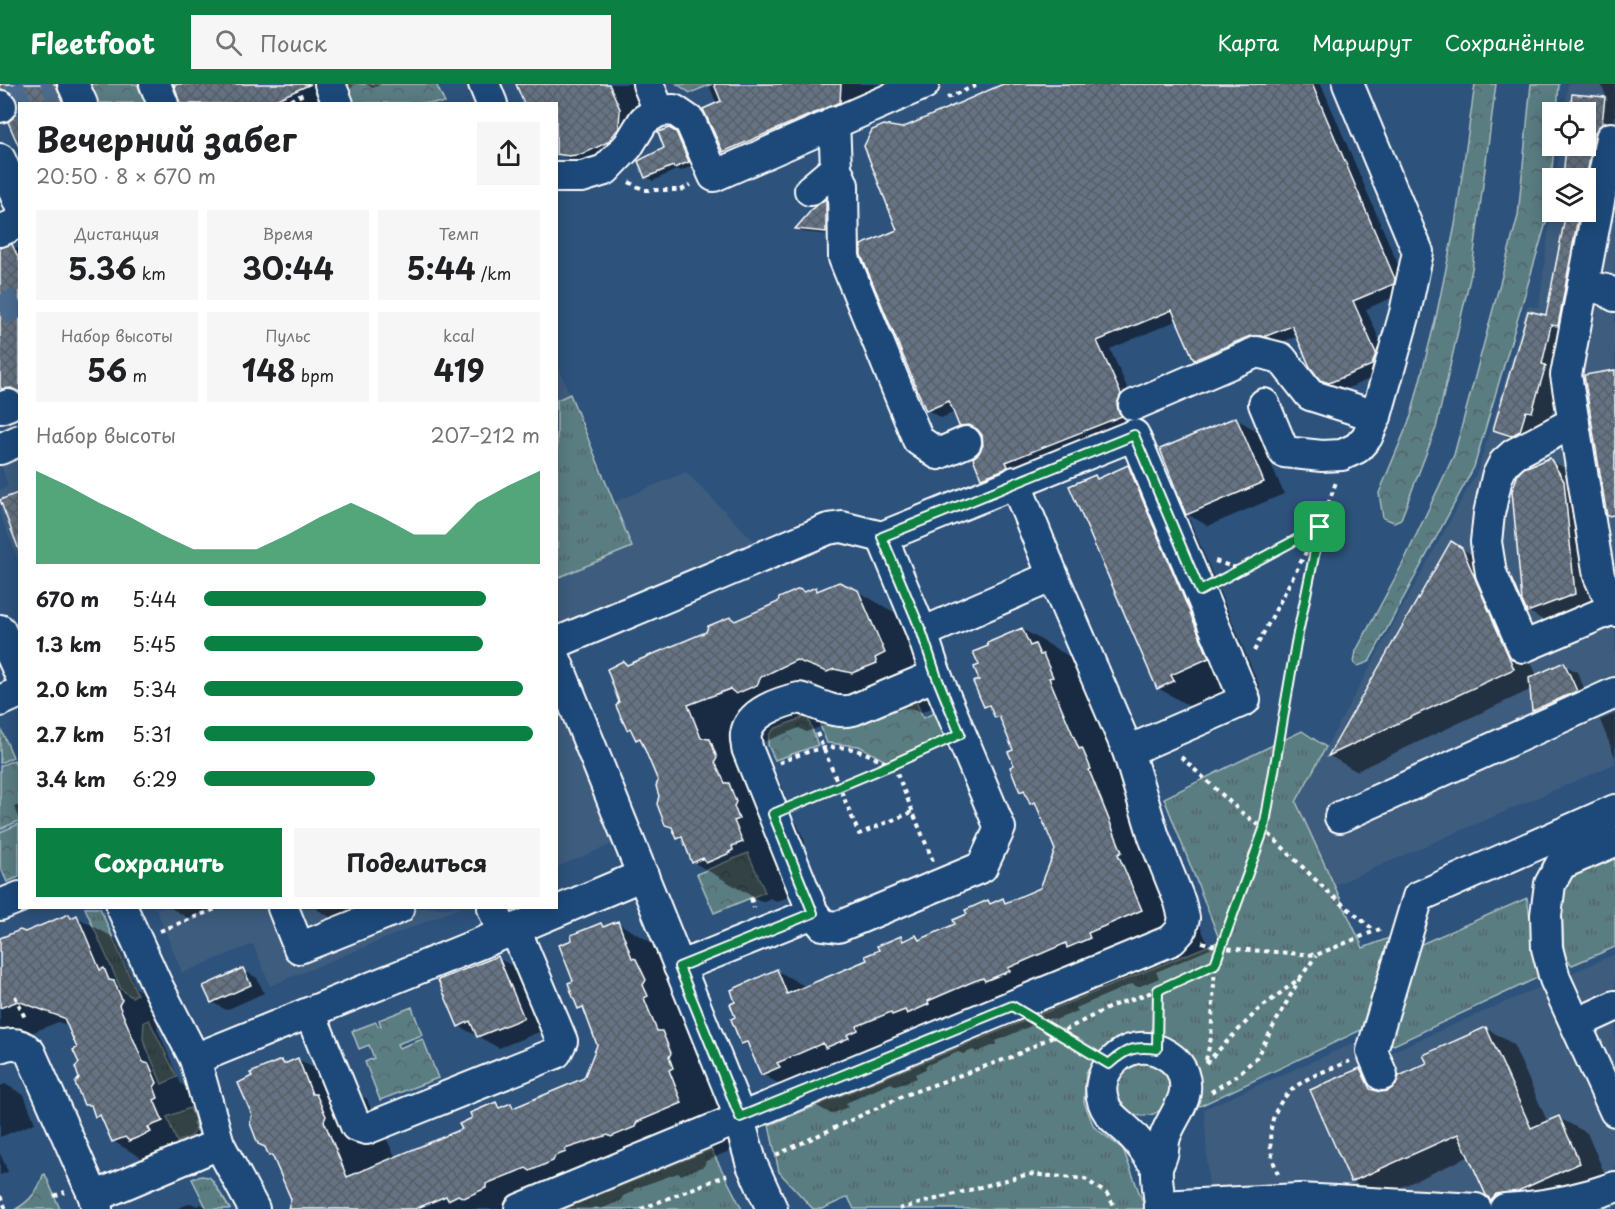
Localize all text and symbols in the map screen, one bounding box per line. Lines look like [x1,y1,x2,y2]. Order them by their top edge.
search box [191,15,611,69]
text: Fleetfoot [30,21,155,64]
icon: search [212,26,245,59]
text: Поиск [260,26,327,59]
text: Карта [1218,26,1279,58]
text: Маршрут [1312,26,1412,58]
text: Сохранённые [1445,26,1585,58]
map controls [1542,102,1596,222]
button: locate [1542,102,1596,156]
text: Вечерний забег [36,113,296,163]
button: share [477,122,540,185]
text: 20:50 · 8 × 670 m [36,161,216,191]
button: layers [1542,168,1596,222]
text: Дистанция [75,221,159,245]
text: Время [262,221,314,245]
text: Темп [439,221,479,245]
text: 5.36 [68,245,136,290]
text: 30:44 [242,245,334,290]
text: 5:44 [407,245,476,290]
text: km [136,261,166,285]
text: /km [476,261,511,285]
text: Набор высоты [61,323,173,347]
text: Пульс [265,323,311,347]
text: kcal [443,323,475,347]
text: 56 [87,347,127,392]
text: 148 [242,347,296,392]
text: 419 [433,347,485,392]
text: m [127,363,147,387]
text: bpm [296,363,334,387]
text: Набор высоты [36,420,176,450]
text: 207–212 m [431,420,540,450]
pin [1294,501,1345,552]
icon: arrive [1303,510,1336,543]
text: 670 m [36,584,99,614]
text: 5:44 [132,584,177,614]
text: 1.3 km [36,629,102,659]
text: 5:45 [132,629,176,659]
text: 2.0 km [36,674,108,704]
text: 5:34 [132,674,177,704]
text: 2.7 km [36,719,104,749]
text: 5:31 [132,719,172,749]
text: 3.4 km [36,764,106,794]
text: 6:29 [132,764,177,794]
button: Сохранить [36,828,282,897]
button: Поделиться [294,828,540,897]

